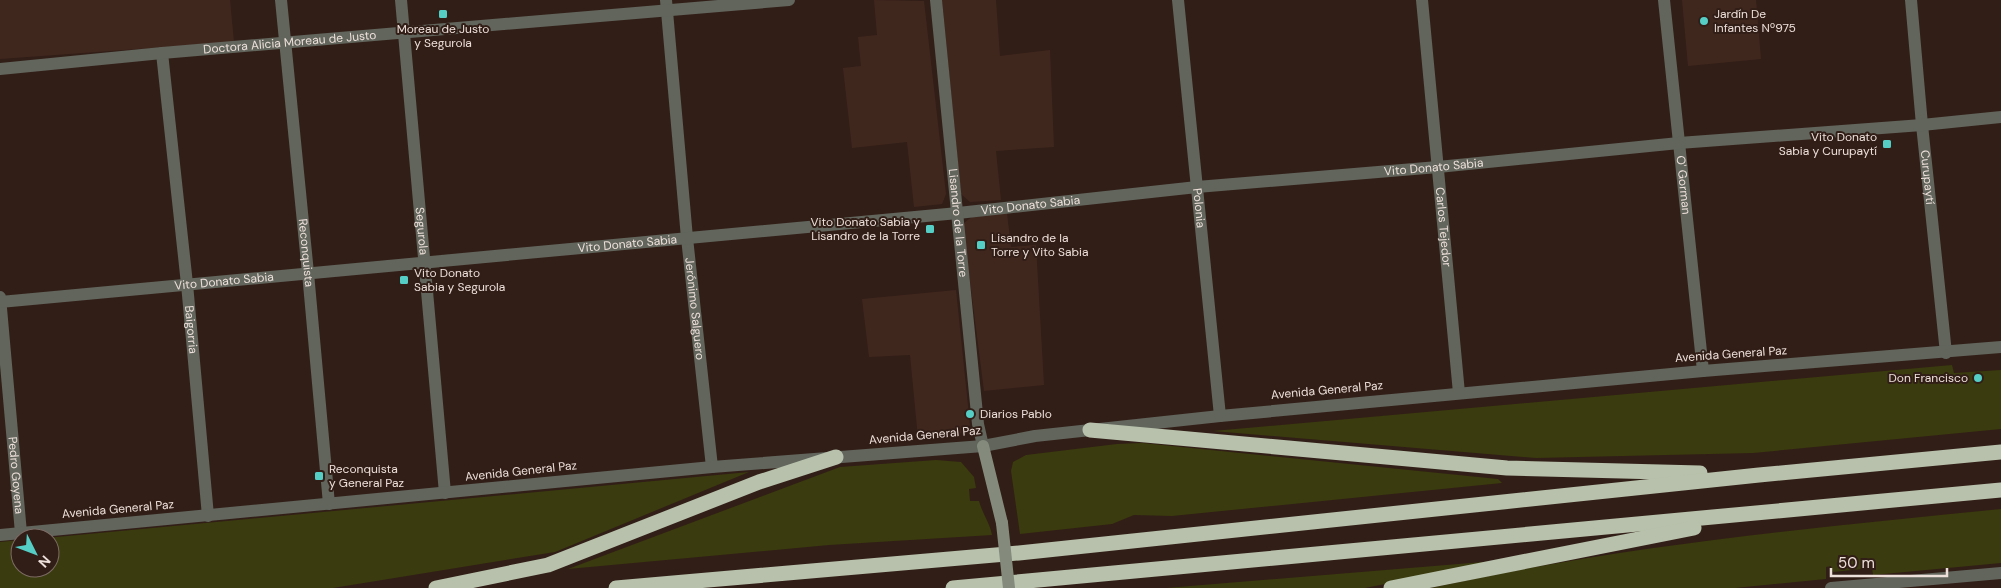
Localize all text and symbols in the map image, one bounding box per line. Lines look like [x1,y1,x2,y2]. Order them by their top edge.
place label: Jardín De Infantes Nº975 [1714,6,1796,36]
marker: Moreau de Justo y Segurola [437,8,449,20]
marker: Jardín De Infantes Nº975 [1698,15,1710,27]
place label: Moreau de Justo y Segurola [397,21,489,51]
street label: Doctora Alicia Moreau de Justo [202,27,377,57]
place label: Vito Donato Sabia y Curupaytí [1779,129,1877,159]
marker: Vito Donato Sabia y Curupaytí [1881,138,1893,150]
street label: Curupaytí [1917,149,1938,206]
street label: Vito Donato Sabia [1383,155,1484,179]
street label: O' Gorman [1672,155,1695,215]
street label: Lisandro de la Torre [945,168,971,278]
street label: Carlos Tejedor [1432,186,1455,268]
street label: Polonia [1189,187,1209,229]
street label: Vito Donato Sabia [980,192,1081,218]
street label: Segurola [412,207,432,256]
place label: Vito Donato Sabia y Lisandro de la Torre [811,214,920,244]
street label: Reconquista [295,218,317,288]
marker: Vito Donato Sabia y Lisandro de la Torre [924,223,936,235]
place label: Lisandro de la Torre y Vito Sabia [991,230,1088,260]
street label: Vito Donato Sabia [577,231,678,256]
marker: Lisandro de la Torre y Vito Sabia [975,239,987,251]
street label: Jerónimo Salguero [681,257,708,361]
place label: Vito Donato Sabia y Segurola [414,265,505,295]
street label: Vito Donato Sabia [174,269,274,294]
marker: Vito Donato Sabia y Segurola [398,274,410,286]
street label: Baigorria [181,305,201,354]
street label: Avenida General Paz [1674,342,1788,366]
place label: Don Francisco [1889,370,1968,386]
marker: Don Francisco [1972,372,1984,384]
street label: Avenida General Paz [1270,377,1384,403]
place label: Diarios Pablo [980,406,1052,422]
marker: Diarios Pablo [964,408,976,420]
street label: Avenida General Paz [868,422,982,448]
street label: Pedro Goyena [4,436,27,515]
street label: Avenida General Paz [464,457,578,485]
place label: Reconquista y General Paz [329,461,404,491]
marker: Reconquista y General Paz [313,470,325,482]
street label: Avenida General Paz [61,496,175,522]
north arrow [10,528,60,578]
scale bar [1831,546,1947,578]
text: N [35,552,55,572]
text: 50 m [1838,553,1875,573]

